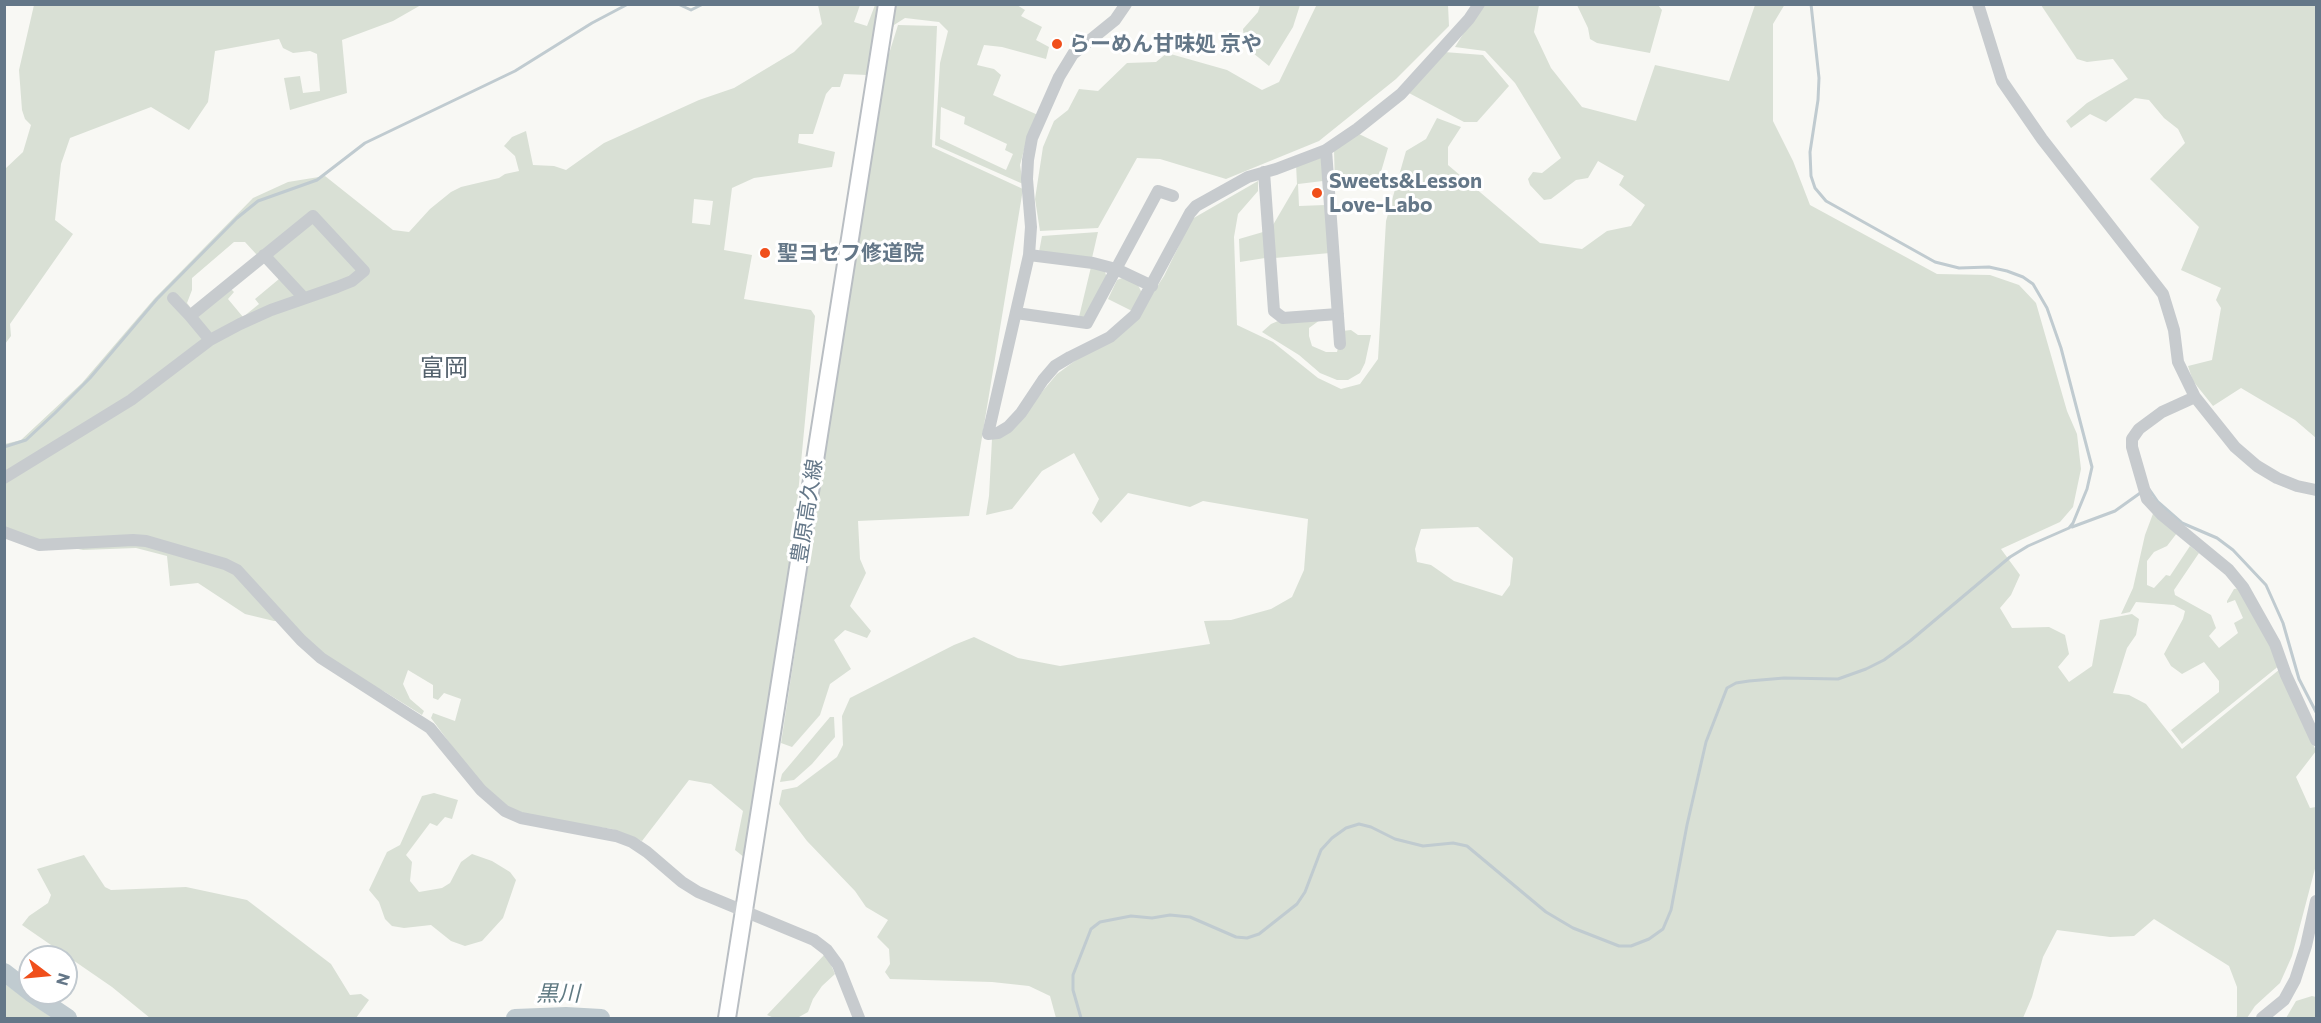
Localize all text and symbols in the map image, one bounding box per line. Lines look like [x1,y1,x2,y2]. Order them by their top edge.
place label: らーめん甘味処 京や [1069,31,1262,57]
marker: らーめん甘味処 京や [1050,37,1064,51]
place label: Sweets&Lesson Love-Labo [1329,168,1482,218]
marker: Sweets&Lesson Love-Labo [1310,186,1324,200]
place label: 聖ヨセフ修道院 [777,240,924,266]
marker: 聖ヨセフ修道院 [758,246,772,260]
district label: 富岡 [420,354,468,382]
street label: 豊原高久線 [786,457,828,565]
north arrow [18,945,78,1005]
text: N [53,971,75,988]
water label: 黒川 [536,981,580,1007]

